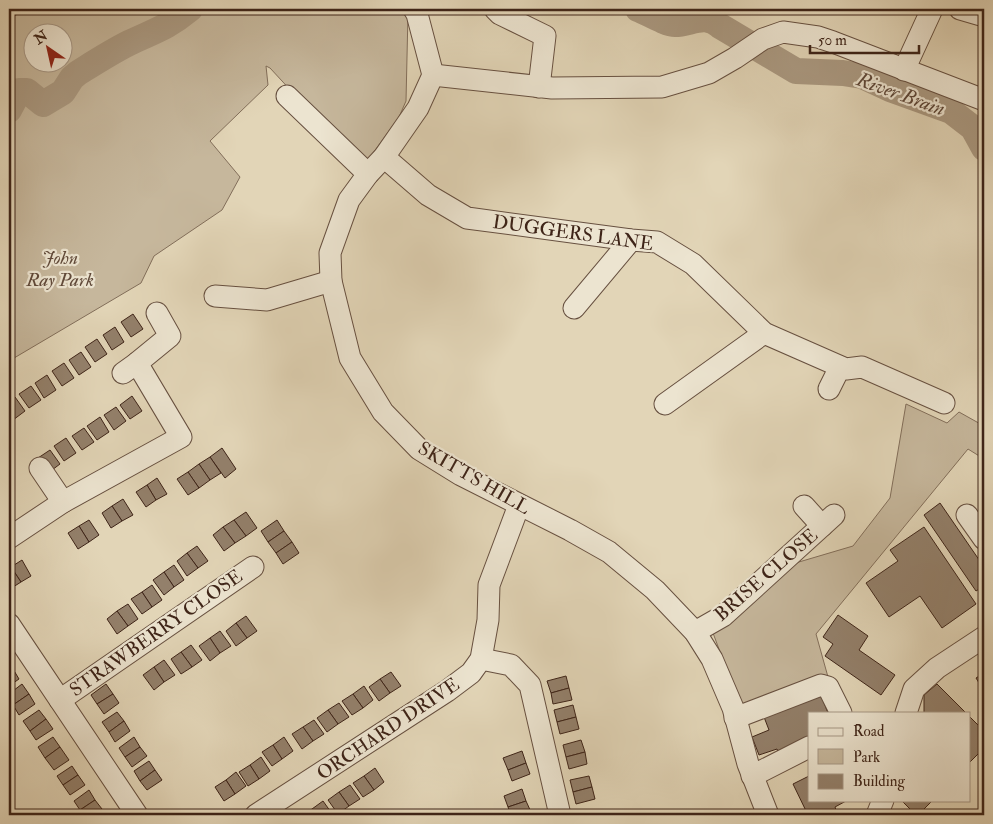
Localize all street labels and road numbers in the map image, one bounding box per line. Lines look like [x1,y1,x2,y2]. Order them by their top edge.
street label: DUGGERS LANE [491,210,655,256]
street label: SKITTS HILL [414,436,534,520]
street label: BRISE CLOSE [709,523,823,626]
street label: STRAWBERRY CLOSE [65,564,247,702]
street label: ORCHARD DRIVE [312,672,464,786]

